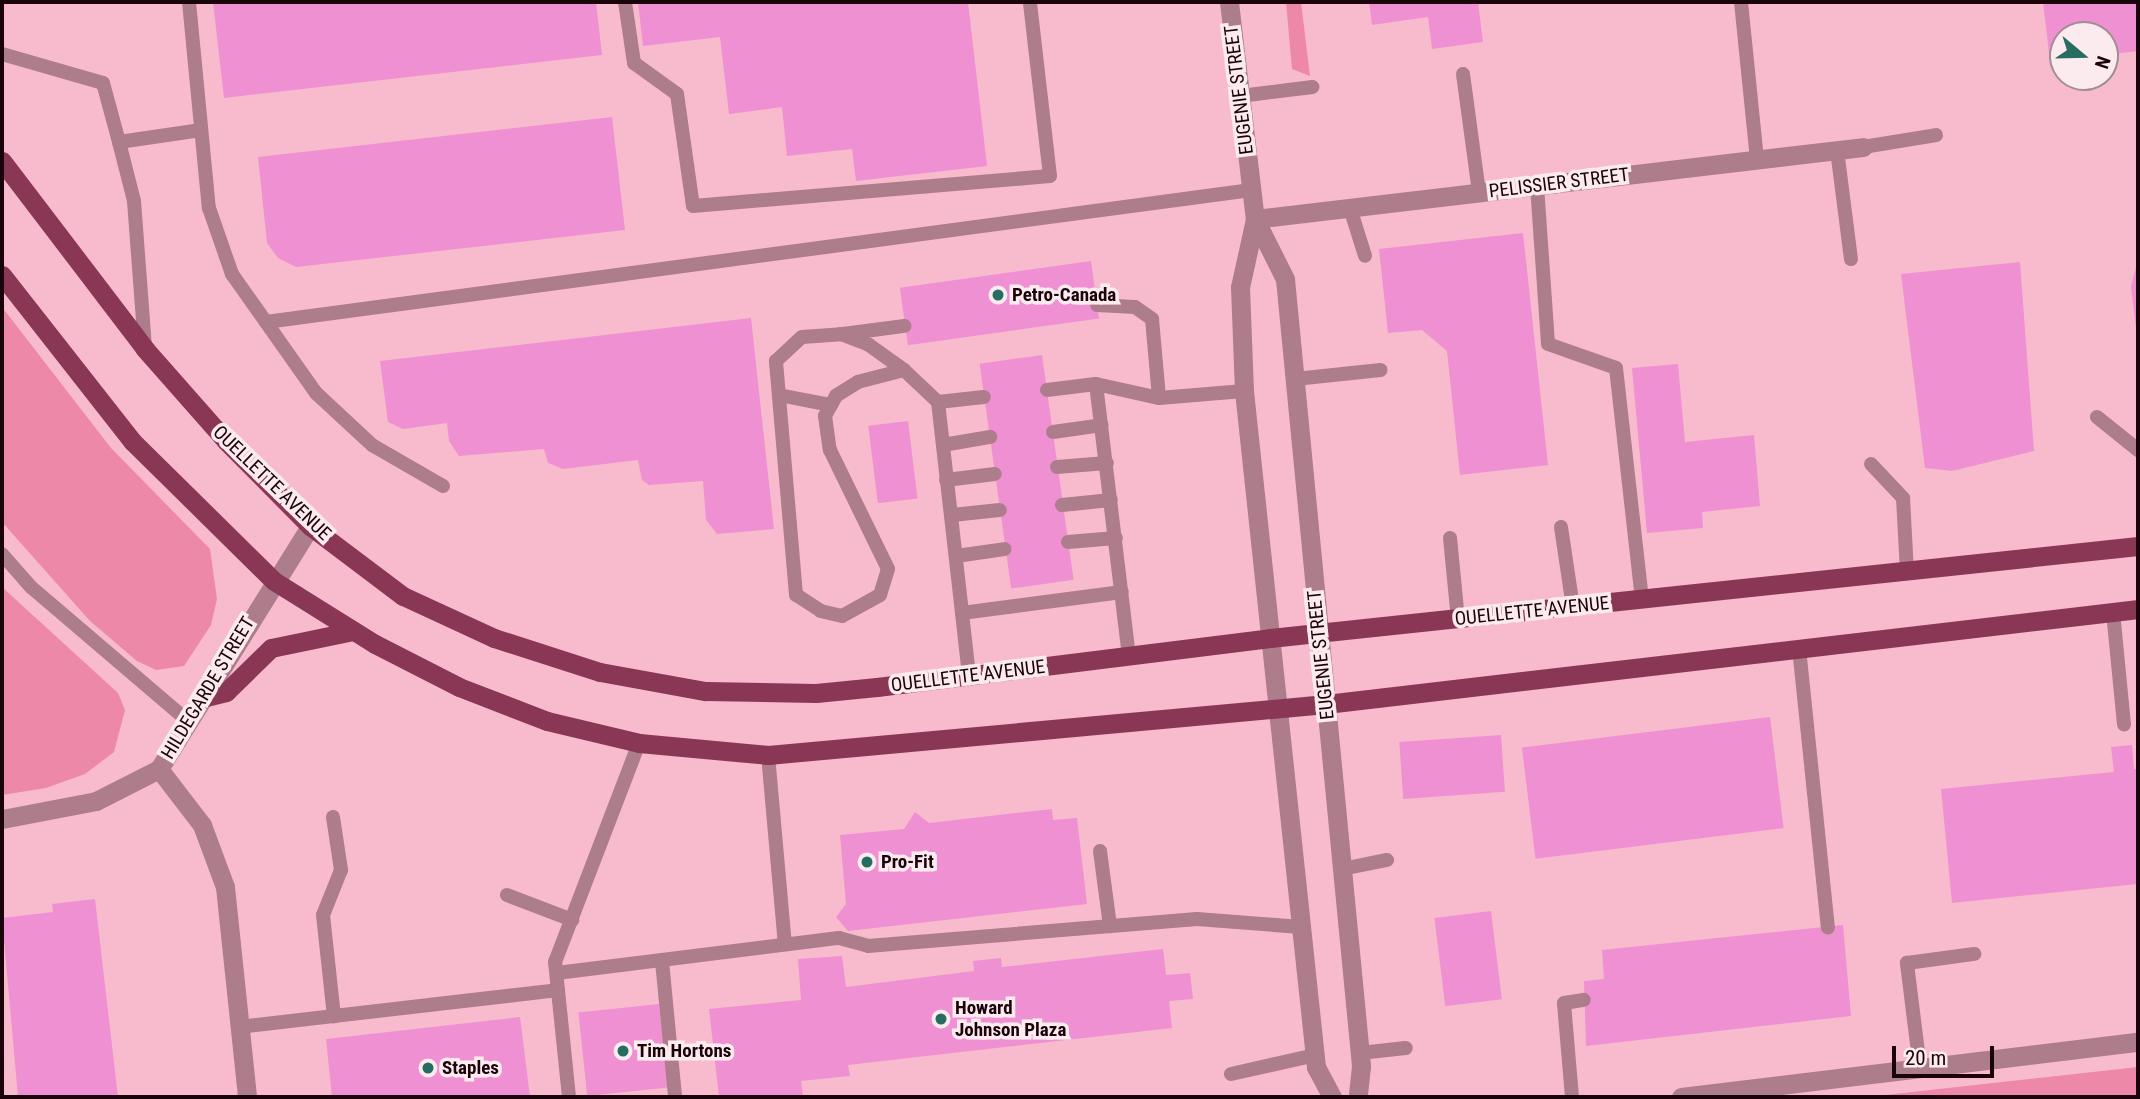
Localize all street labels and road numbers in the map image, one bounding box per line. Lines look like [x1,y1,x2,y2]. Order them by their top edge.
street label: EUGENIE STREET [1220,24,1258,156]
street label: PELISSIER STREET [1488,163,1630,203]
street label: OUELLETTE AVENUE [208,421,336,545]
street label: EUGENIE STREET [1303,589,1339,721]
street label: OUELLETTE AVENUE [1454,592,1610,630]
street label: HILDEGARDE STREET [157,613,259,763]
street label: OUELLETTE AVENUE [890,655,1046,697]

